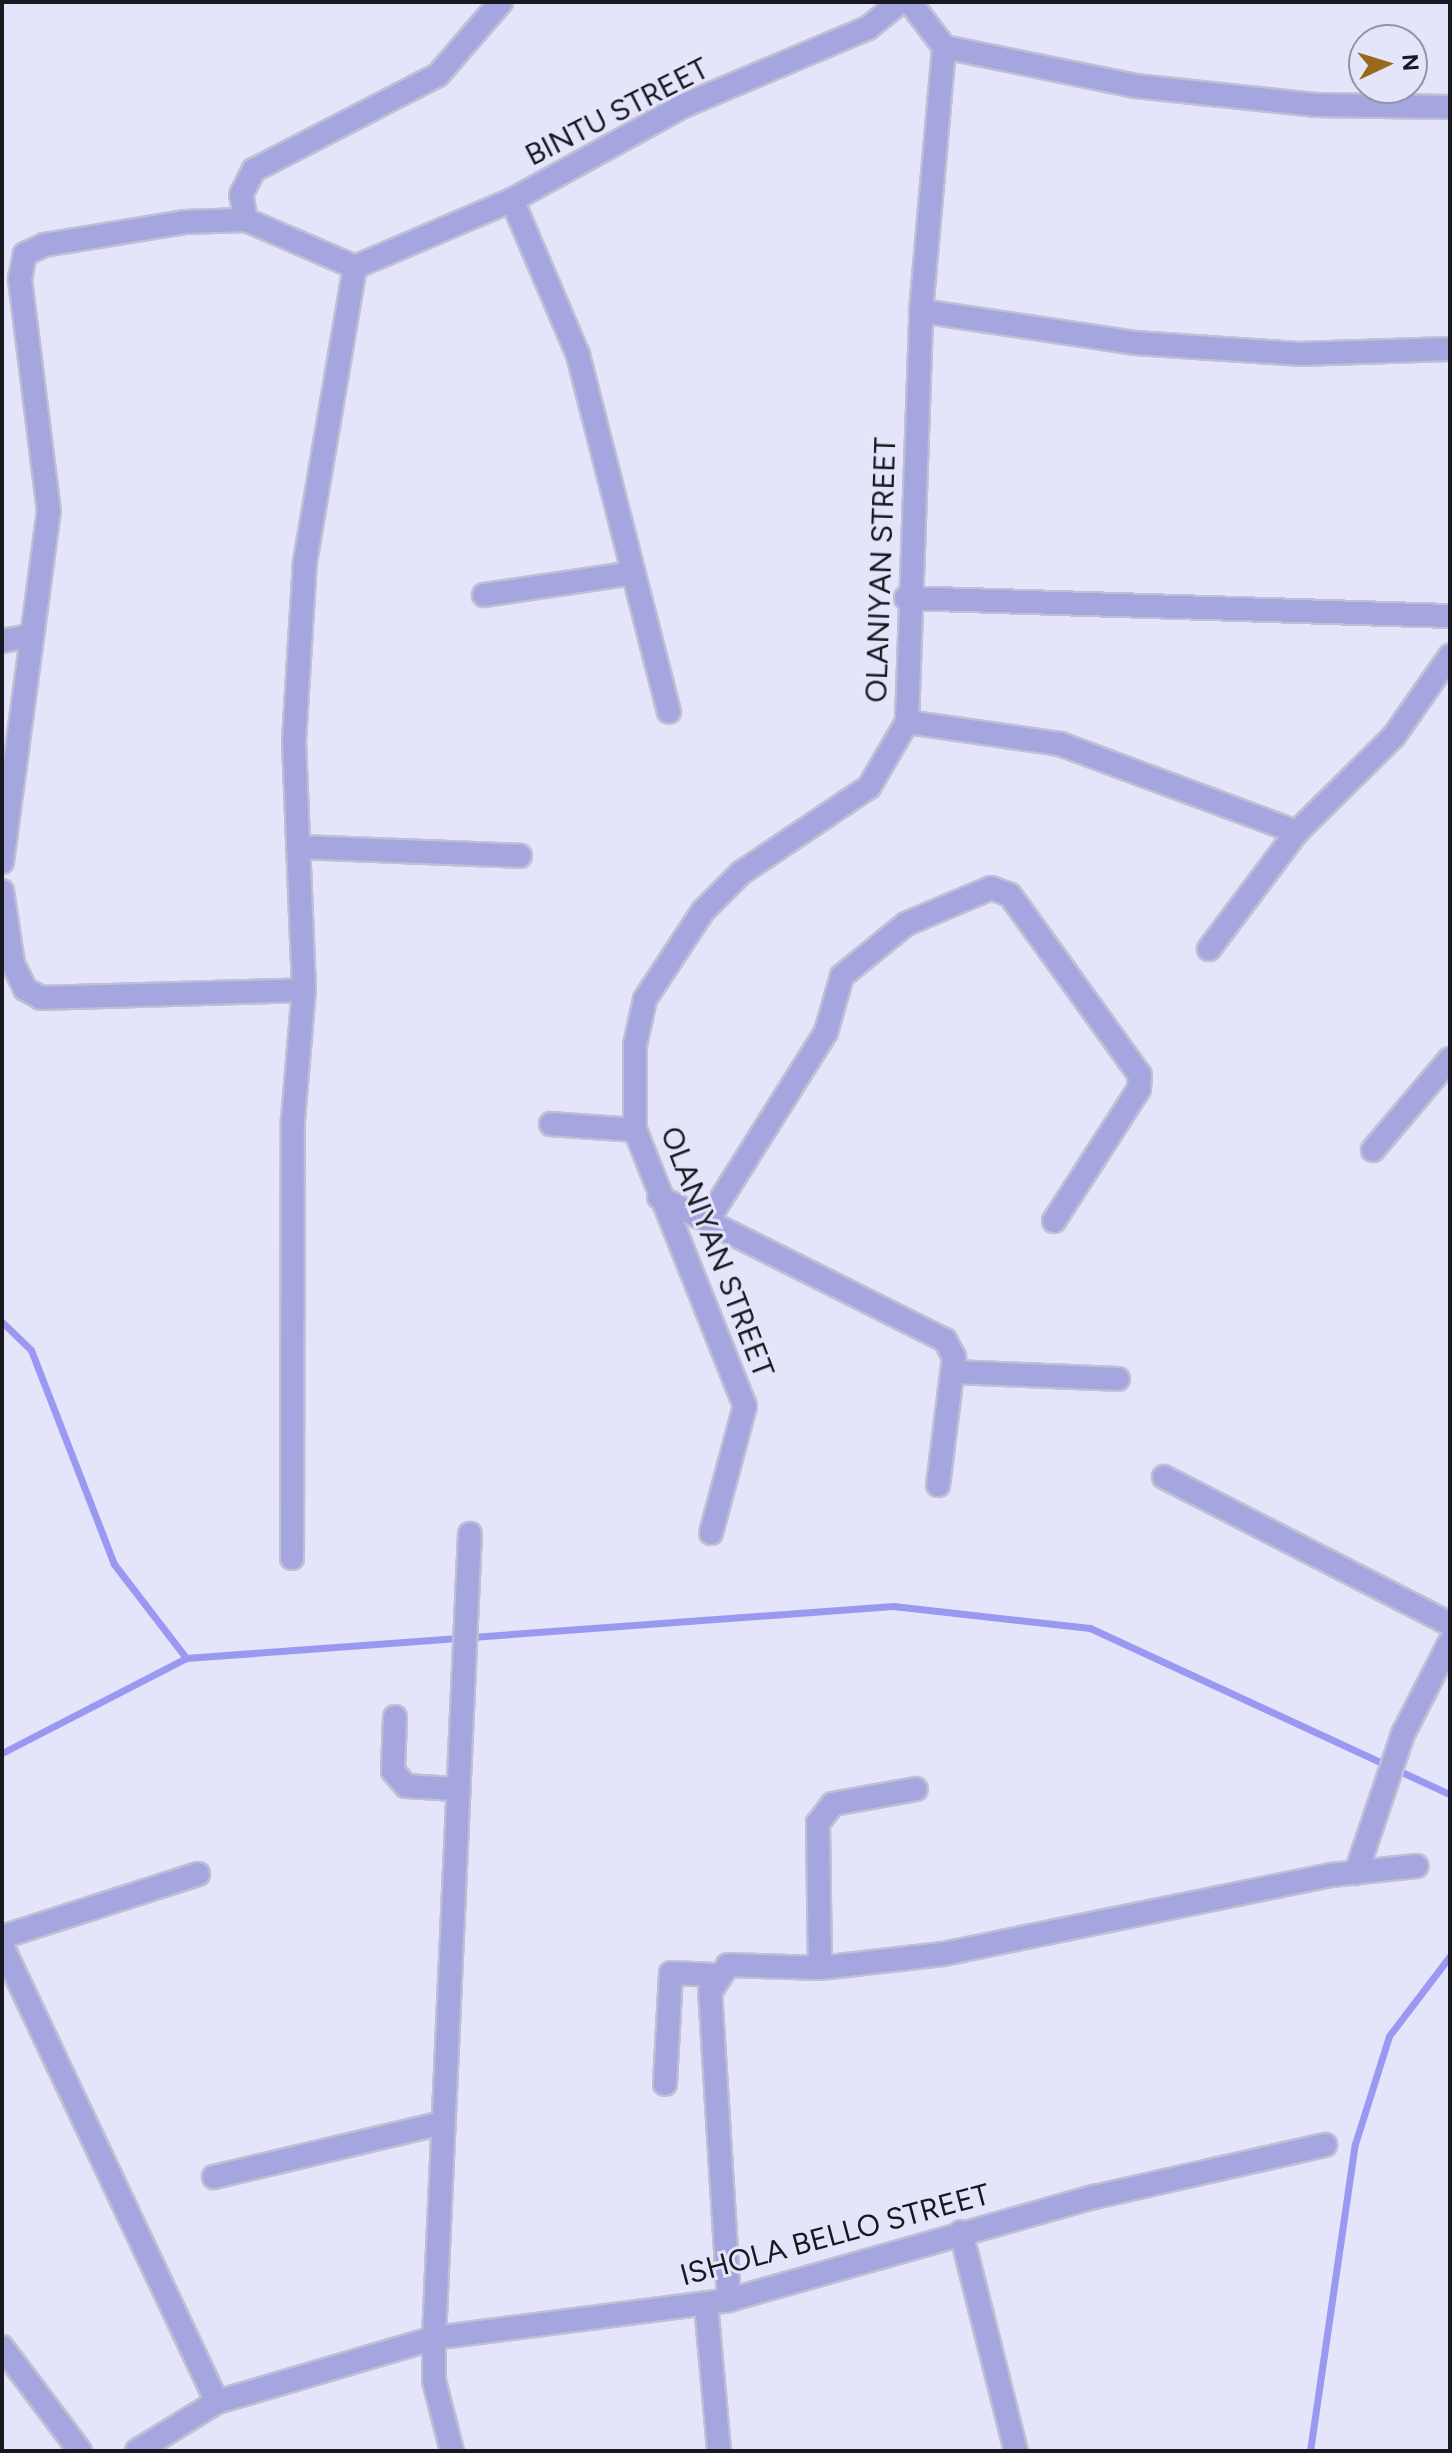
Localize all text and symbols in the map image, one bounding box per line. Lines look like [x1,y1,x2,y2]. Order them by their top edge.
north arrow [1348,24,1428,104]
street label: BINTU STREET [519,50,715,174]
text: N [1396,53,1425,72]
street label: OLANIYAN STREET [858,437,904,703]
street label: OLANIYAN STREET [653,1122,781,1382]
street label: ISHOLA BELLO STREET [676,2176,994,2294]

